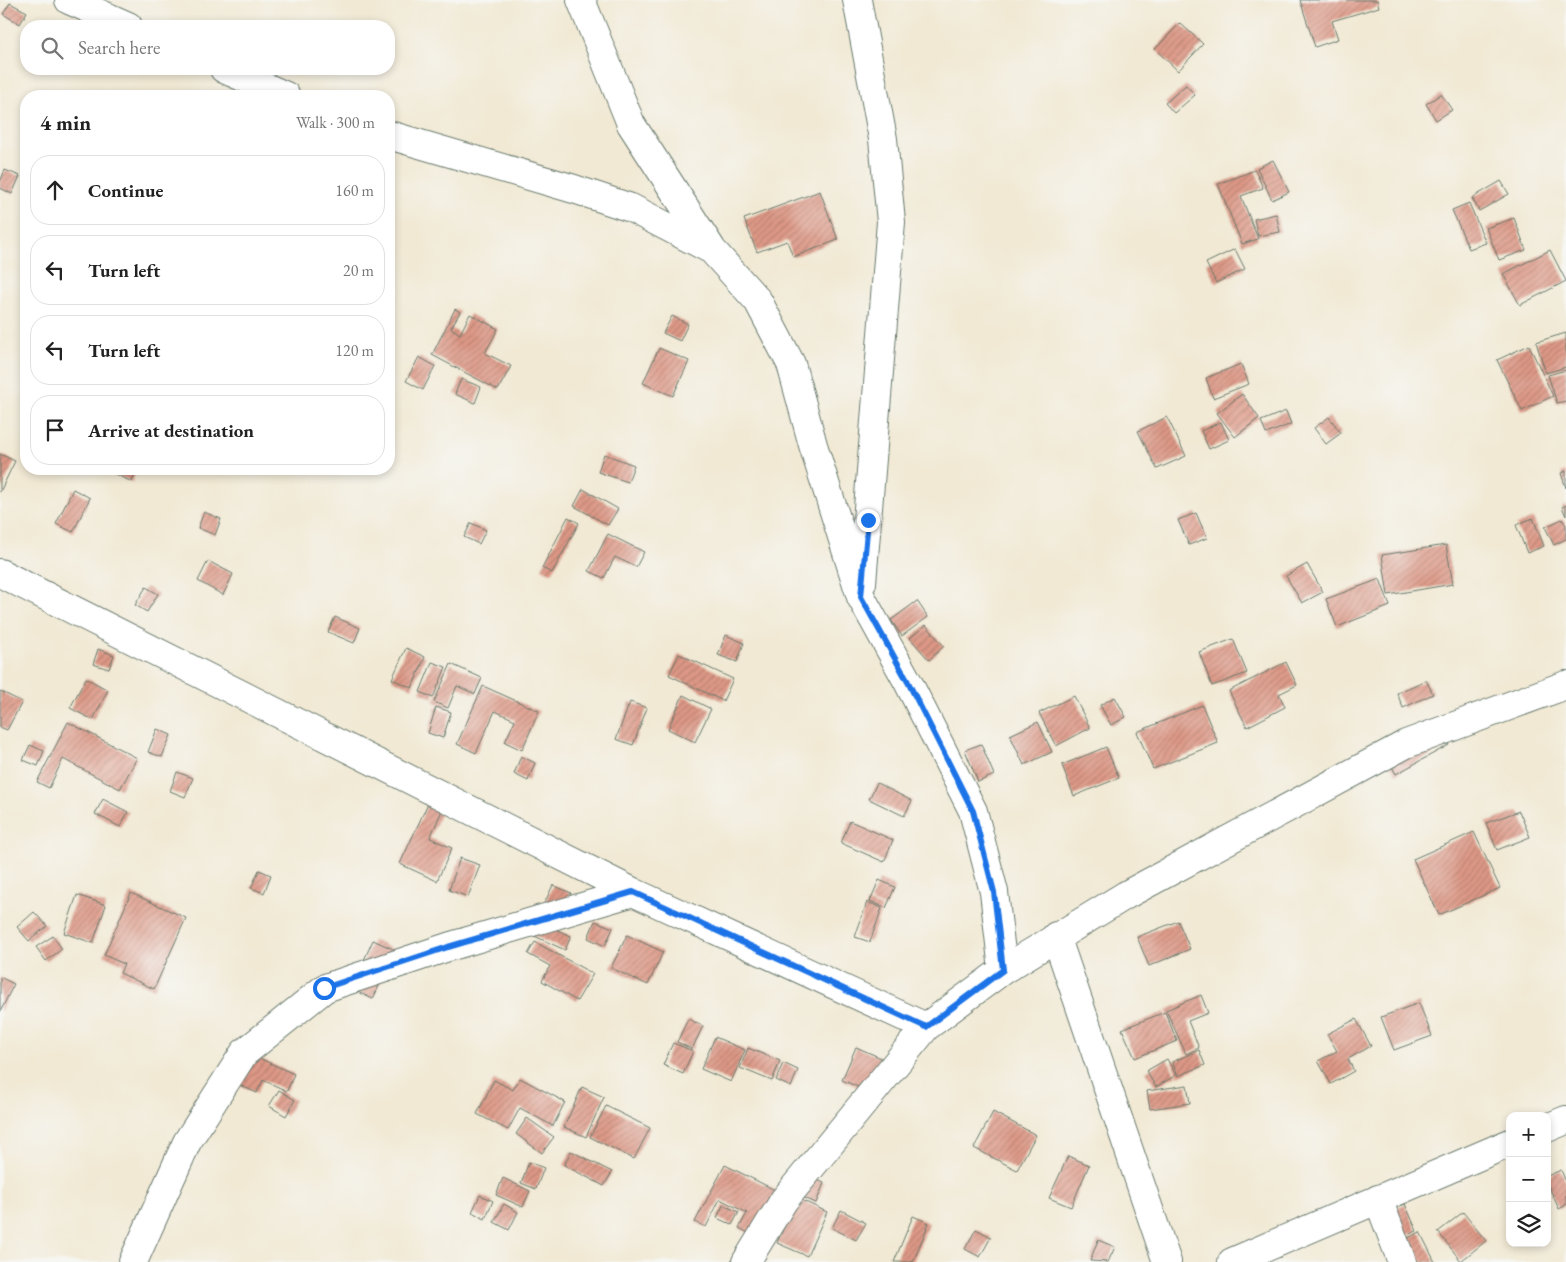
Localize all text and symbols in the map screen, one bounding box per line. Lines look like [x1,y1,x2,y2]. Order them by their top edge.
search box [20,20,395,75]
icon: search [38,34,66,62]
text: Search here [78,35,160,60]
text: 4 min [40,109,91,136]
text: Walk · 300 m [296,112,375,133]
icon: ahead [41,176,69,204]
text: Continue [88,178,163,203]
text: 160 m [335,180,374,201]
icon: left [41,256,69,284]
text: Turn left [88,258,160,283]
text: 20 m [343,260,374,281]
icon: left [41,336,69,364]
text: Turn left [88,338,160,363]
text: 120 m [335,340,374,361]
icon: arrive [41,416,69,444]
text: Arrive at destination [88,418,254,443]
route end [857,509,880,532]
route start [313,977,336,1000]
map controls [1506,1112,1551,1247]
button: + [1506,1112,1551,1157]
button: − [1506,1157,1551,1202]
button: layers [1506,1202,1551,1247]

